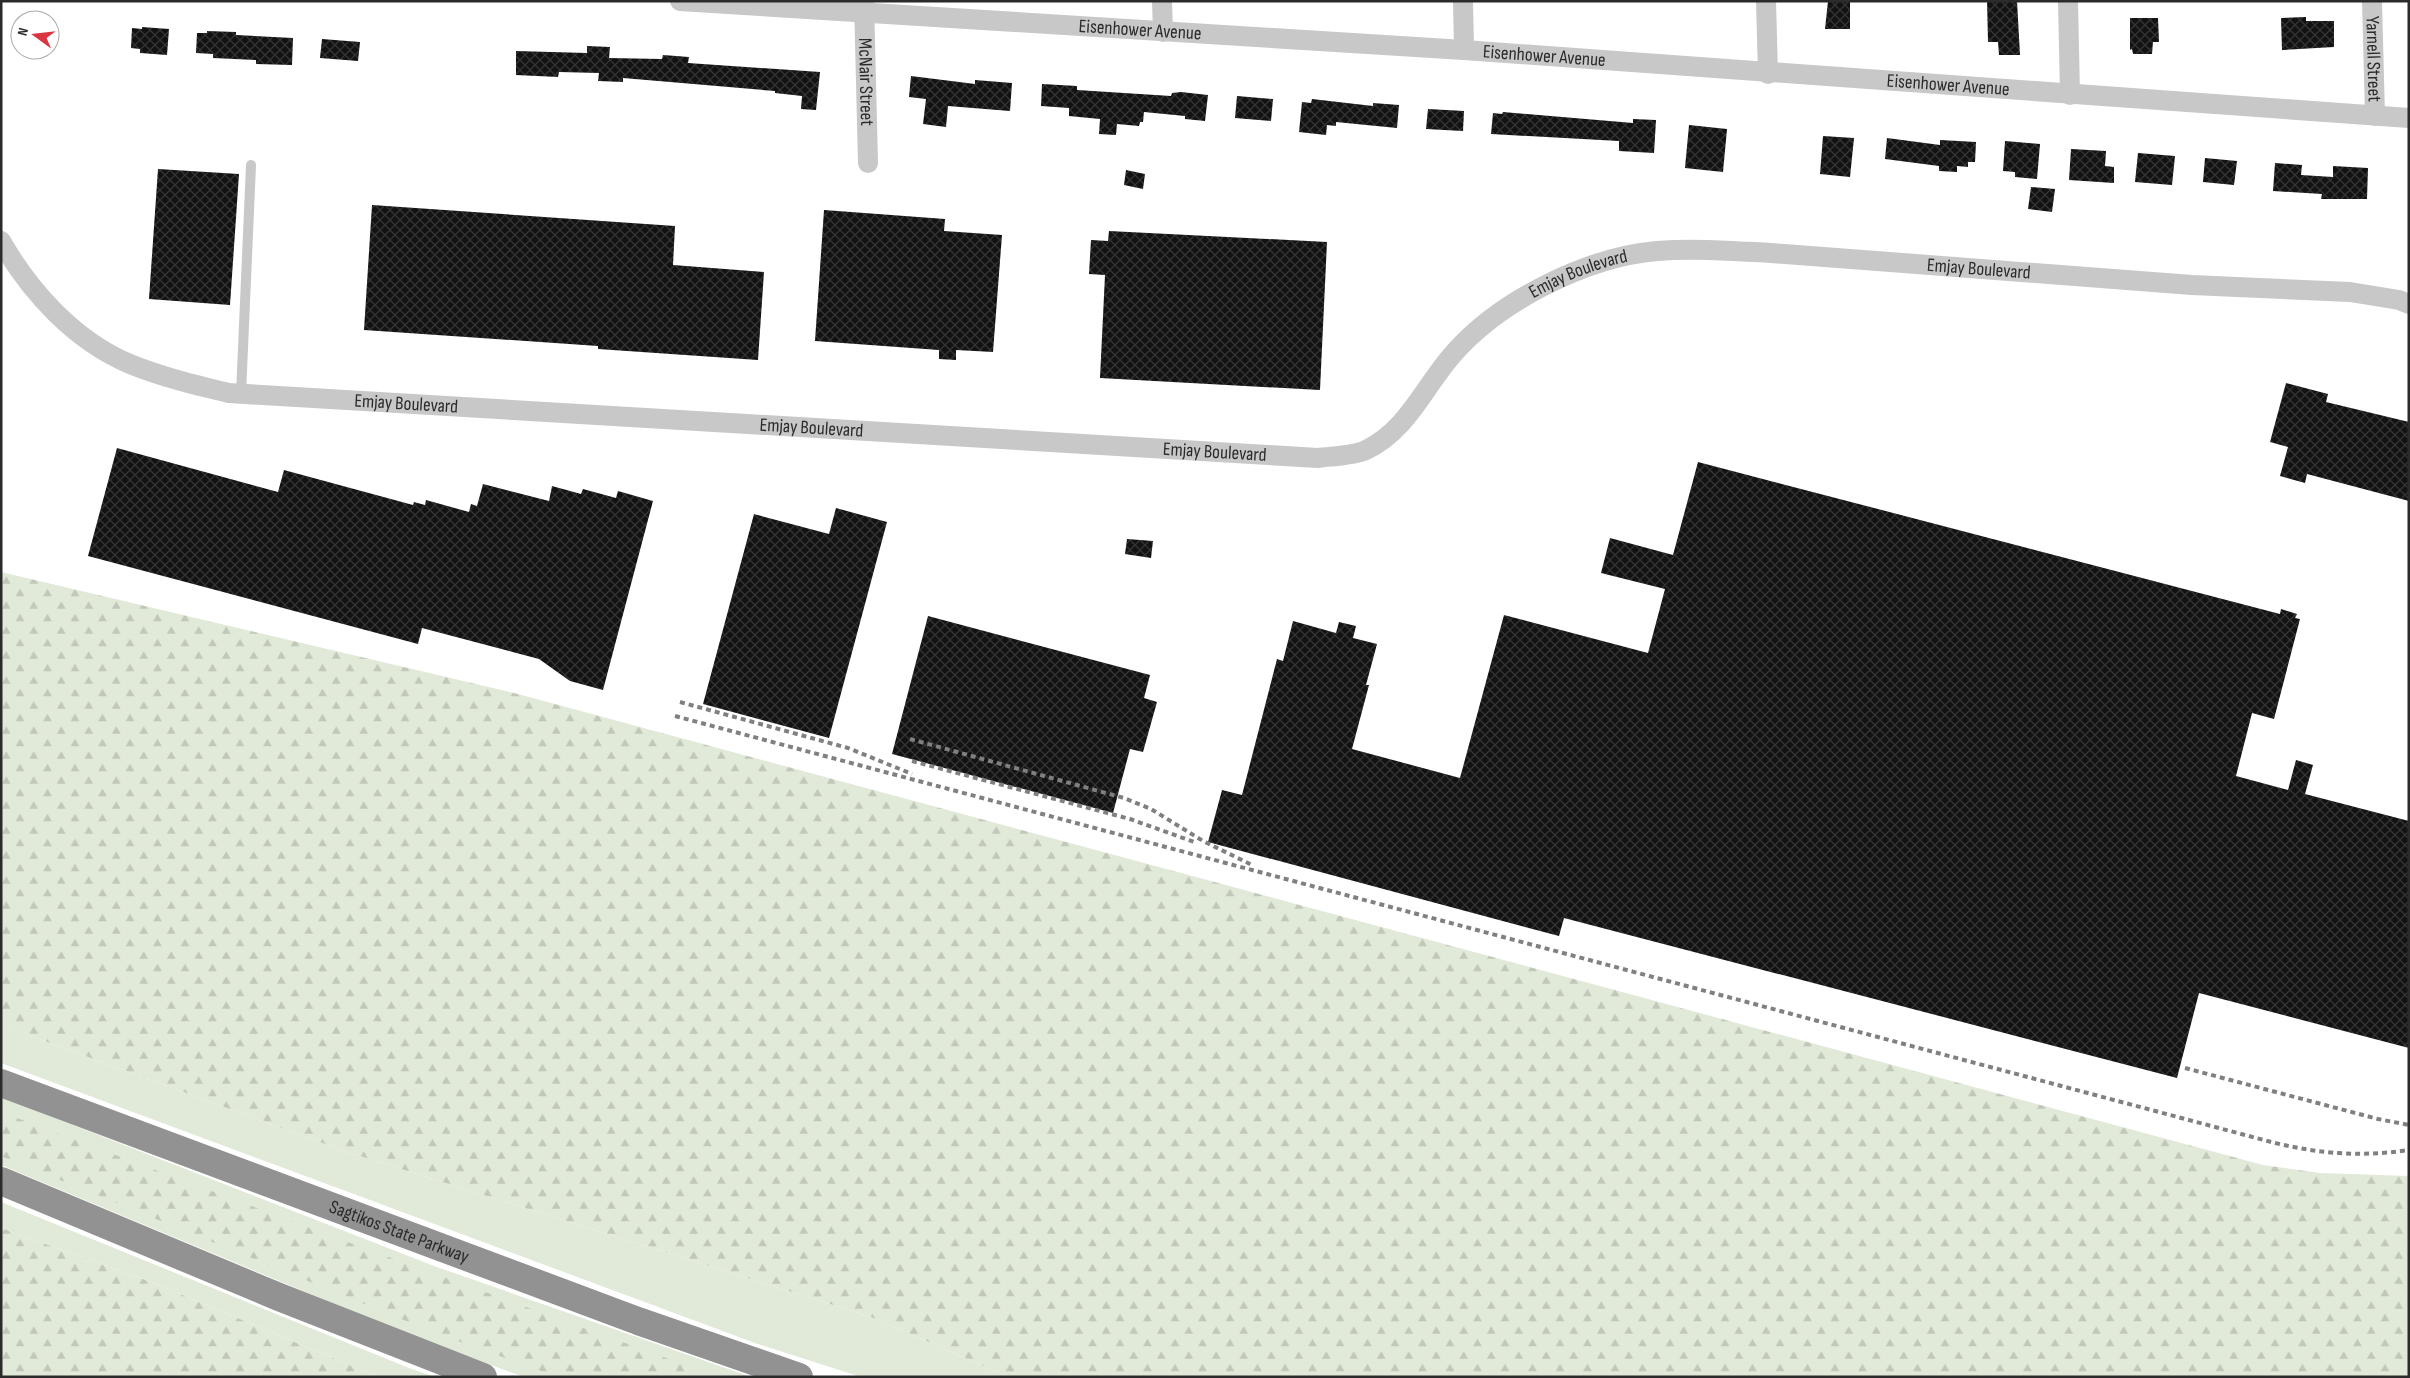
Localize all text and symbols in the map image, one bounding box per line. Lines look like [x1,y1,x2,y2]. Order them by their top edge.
north arrow [10,10,60,60]
street label: Eisenhower Avenue [1078,14,1202,45]
street label: Yarnell Street [2361,16,2386,102]
text: N [14,26,32,38]
street label: McNair Street [853,38,879,126]
street label: Eisenhower Avenue [1482,40,1606,72]
street label: Eisenhower Avenue [1886,69,2010,101]
street label: Emjay Boulevard [1525,244,1629,303]
street label: Emjay Boulevard [1926,253,2031,284]
street label: Emjay Boulevard [354,389,459,418]
street label: Emjay Boulevard [759,413,864,442]
street label: Emjay Boulevard [1162,437,1267,466]
street label: Sagtikos State Parkway [326,1195,473,1269]

